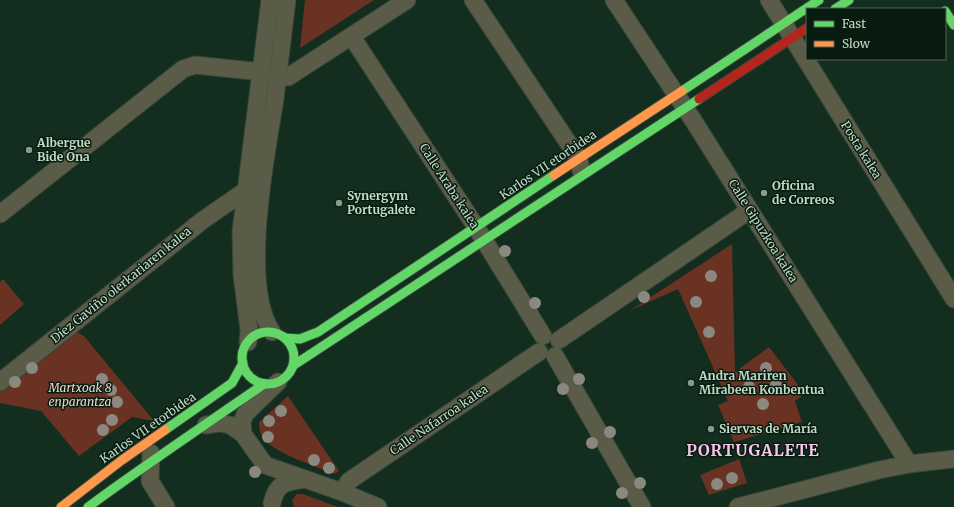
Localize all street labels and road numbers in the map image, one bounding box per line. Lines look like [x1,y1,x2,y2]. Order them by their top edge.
street label: Posta kalea [838,118,885,182]
street label: Karlos VII etorbidea [497,126,599,202]
street label: Calle Araba kalea [416,140,483,231]
street label: Calle Gipuzkoa kalea [726,176,802,286]
street label: Díez Gaviño olerkariaren kalea [47,223,194,346]
street label: Calle Nafarroa kalea [387,381,491,458]
street label: Karlos VII etorbidea [97,389,199,466]

